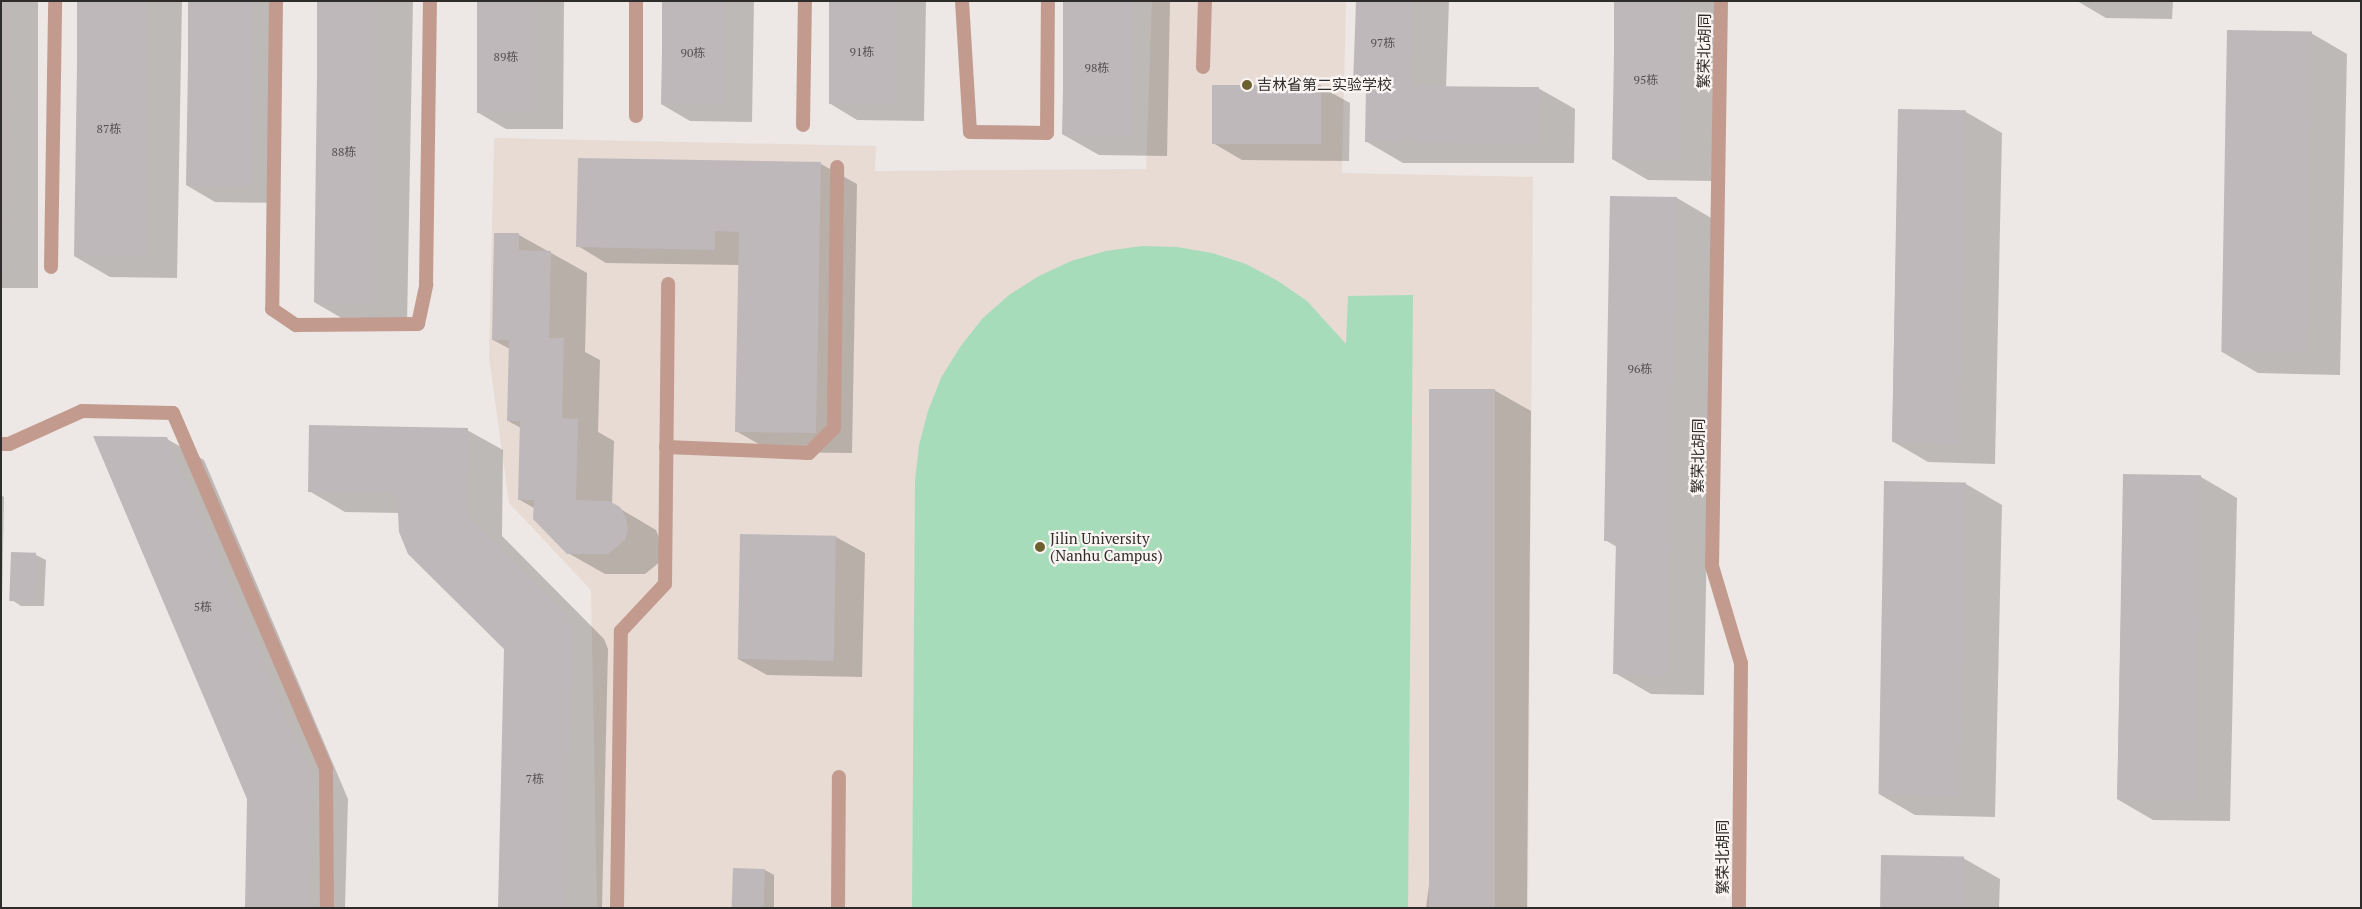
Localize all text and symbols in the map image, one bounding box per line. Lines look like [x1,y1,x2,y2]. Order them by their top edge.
street label: 繁荣北胡同 [1694,13,1714,89]
house number: 97栋 [1371,36,1395,50]
house number: 91栋 [850,45,874,59]
house number: 90栋 [681,46,705,60]
house number: 89栋 [494,50,518,64]
house number: 98栋 [1085,61,1109,75]
house number: 95栋 [1634,73,1658,87]
place label: 吉林省第二实验学校 [1257,76,1392,94]
marker: 吉林省第二实验学校 [1241,79,1253,91]
house number: 87栋 [97,122,121,136]
house number: 88栋 [332,145,356,159]
house number: 96栋 [1628,362,1652,376]
street label: 繁荣北胡同 [1688,418,1708,494]
place label: Jilin University (Nanhu Campus) [1050,529,1163,564]
marker: Jilin University (Nanhu Campus) [1034,541,1046,553]
house number: 5栋 [194,600,212,614]
house number: 7栋 [526,772,544,786]
street label: 繁荣北胡同 [1714,820,1732,894]

